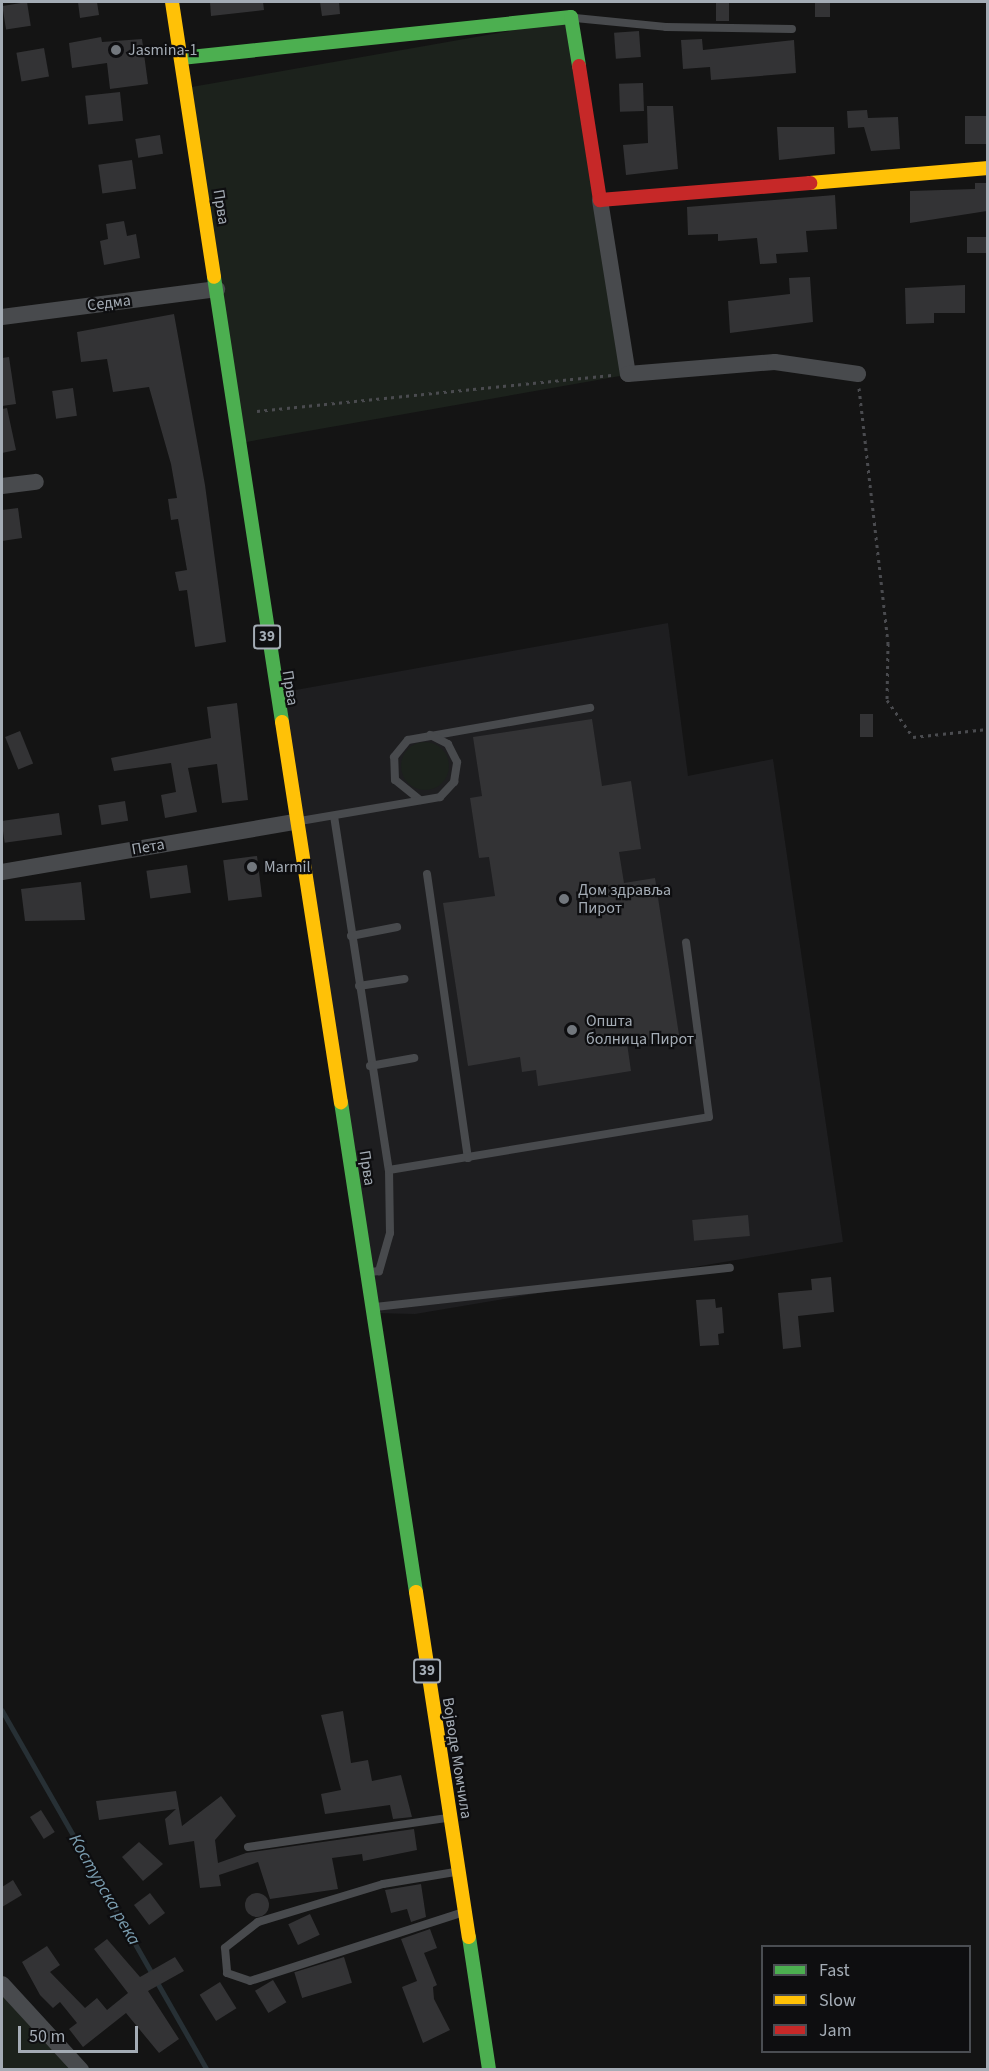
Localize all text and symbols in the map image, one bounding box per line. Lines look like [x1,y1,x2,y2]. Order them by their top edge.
place label: Jasmina-1 [128,40,197,60]
marker: Jasmina-1 [109,43,123,57]
street label: Прва [209,188,233,226]
street label: Седма [86,291,132,315]
road number: 39 [252,625,282,649]
street label: Прва [278,669,302,707]
street label: Пета [130,835,166,859]
place label: Marmil [264,857,311,877]
marker: Marmil [245,860,259,874]
place label: Дом здравља Пирот [578,880,671,918]
marker: Дом здравља Пирот [555,890,573,908]
place label: Општа болница Пирот [586,1011,694,1049]
marker: Општа болница Пирот [563,1021,581,1039]
street label: Прва [355,1149,379,1187]
road number: 39 [412,1659,442,1683]
street label: Војводе Момчила [438,1696,476,1820]
water label: Костурска река [63,1831,145,1949]
legend [761,1945,971,2053]
text: Fast [819,1958,850,1983]
text: Slow [819,1988,856,2013]
scale bar [21,2014,141,2052]
text: Jam [819,2018,852,2043]
text: 50 m [29,2024,65,2049]

